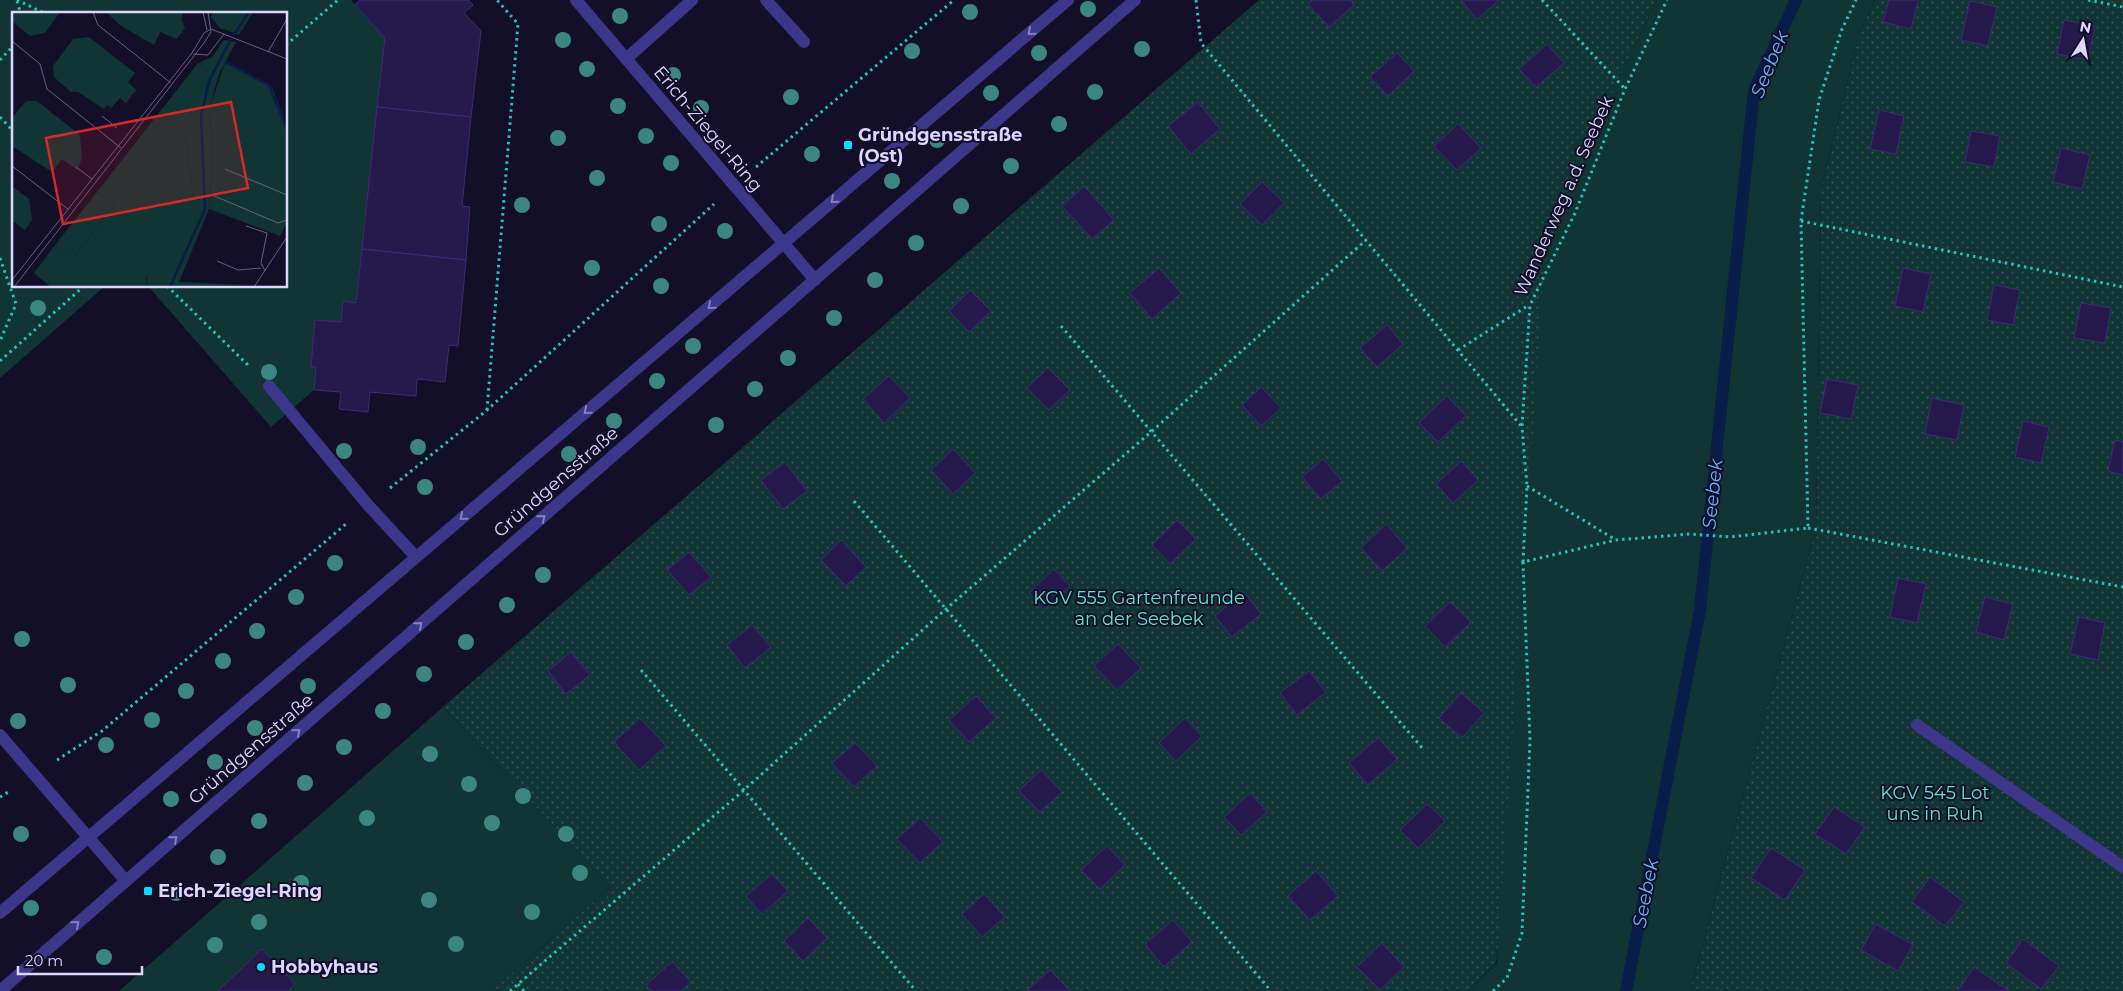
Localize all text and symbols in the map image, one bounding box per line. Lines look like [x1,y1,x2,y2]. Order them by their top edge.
inset map [12,12,288,288]
north arrow [2058,15,2108,65]
text: N [2078,17,2093,37]
one-way arrow [1027,26,1036,35]
water label: Seebek [1746,27,1794,101]
street label: Erich-Ziegel-Ring [649,62,767,196]
street label: Wanderweg a.d. Seebek [1510,92,1618,300]
place label: Gründgensstraße (Ost) [858,124,1022,167]
marker: Gründgensstraße (Ost) [842,139,854,151]
one-way arrow [831,194,840,203]
one-way arrow [707,300,716,309]
one-way arrow [584,406,593,414]
street label: Gründgensstraße [489,422,623,542]
water label: Seebek [1697,457,1728,530]
one-way arrow [460,511,469,520]
one-way arrow [536,515,545,524]
park label: KGV 555 Gartenfreunde an der Seebek [1033,587,1245,630]
one-way arrow [414,622,423,631]
street label: Gründgensstraße [184,689,318,809]
one-way arrow [291,729,300,738]
park label: KGV 545 Lot uns in Ruh [1880,782,1990,825]
one-way arrow [169,836,178,845]
water label: Seebek [1627,856,1664,930]
place label: Erich-Ziegel-Ring [158,880,322,902]
marker: Erich-Ziegel-Ring [142,885,154,897]
one-way arrow [71,921,80,930]
scale bar [18,944,141,976]
text: 20 m [25,951,63,970]
place label: Hobbyhaus [271,956,379,978]
marker: Hobbyhaus [255,961,267,973]

